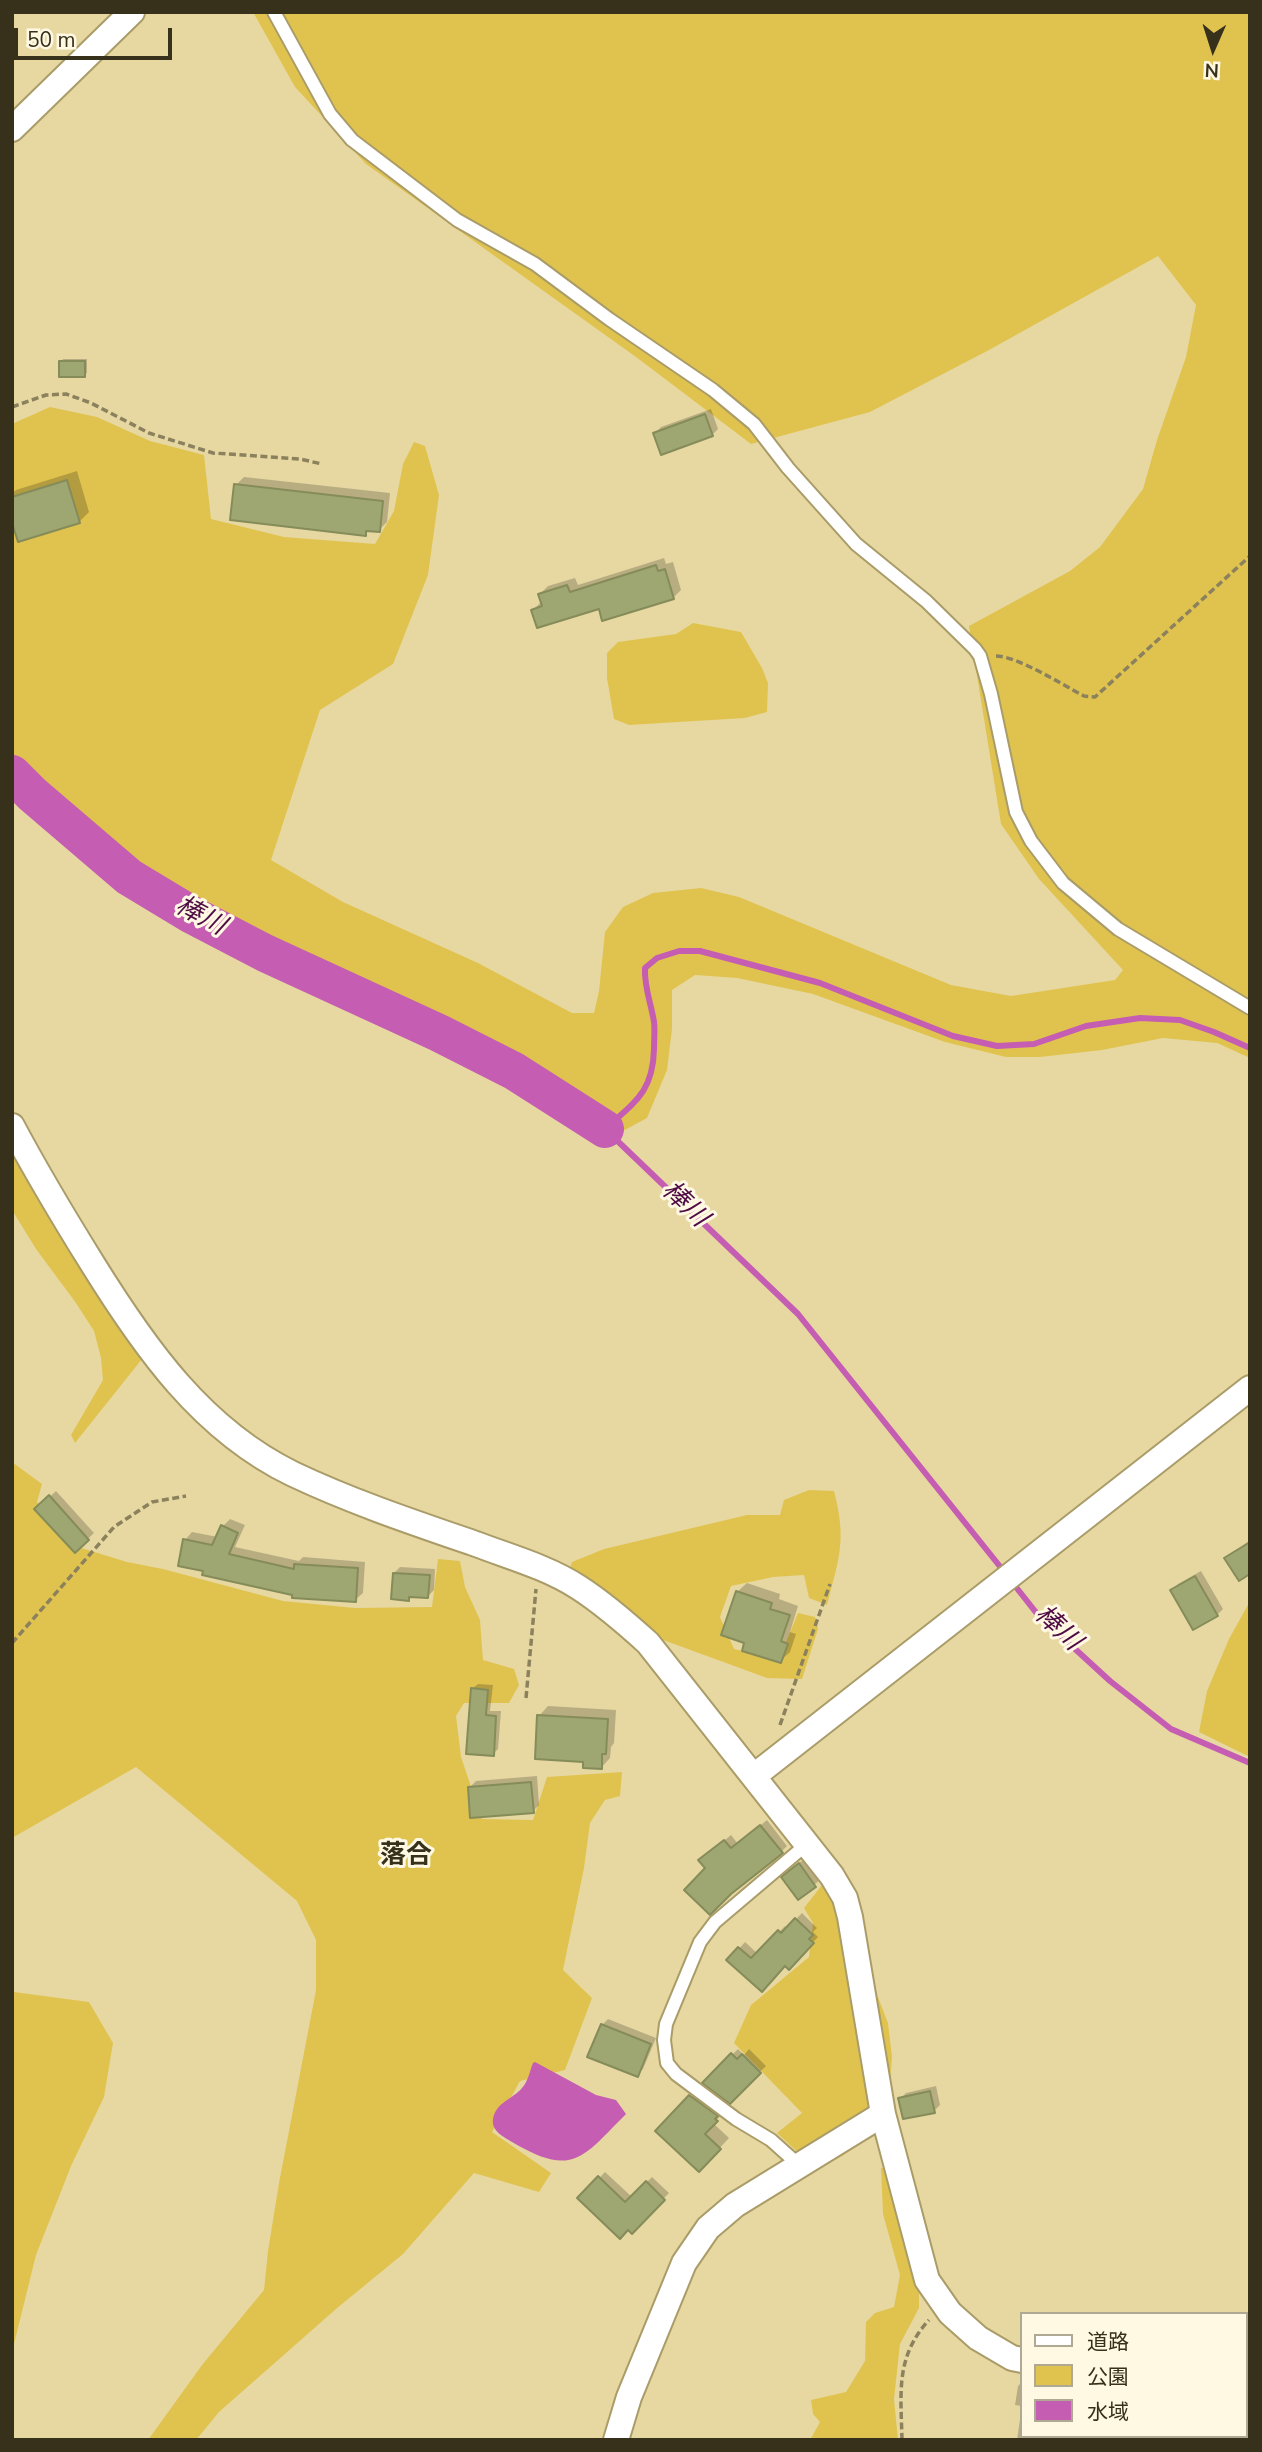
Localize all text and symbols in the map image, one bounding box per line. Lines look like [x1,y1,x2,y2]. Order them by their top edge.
scale bar [18,14,175,58]
north arrow [1178,14,1248,84]
text: 50 m [27,26,76,54]
text: N [1204,57,1220,83]
water label: 棒川 [170,891,230,943]
water label: 棒川 [654,1176,714,1234]
water label: 棒川 [1027,1600,1087,1658]
district label: 落合 [380,1841,432,1873]
legend [1020,2312,1248,2438]
text: 道路 [1087,2328,1129,2356]
text: 公園 [1087,2363,1129,2391]
text: 水域 [1087,2398,1129,2426]

